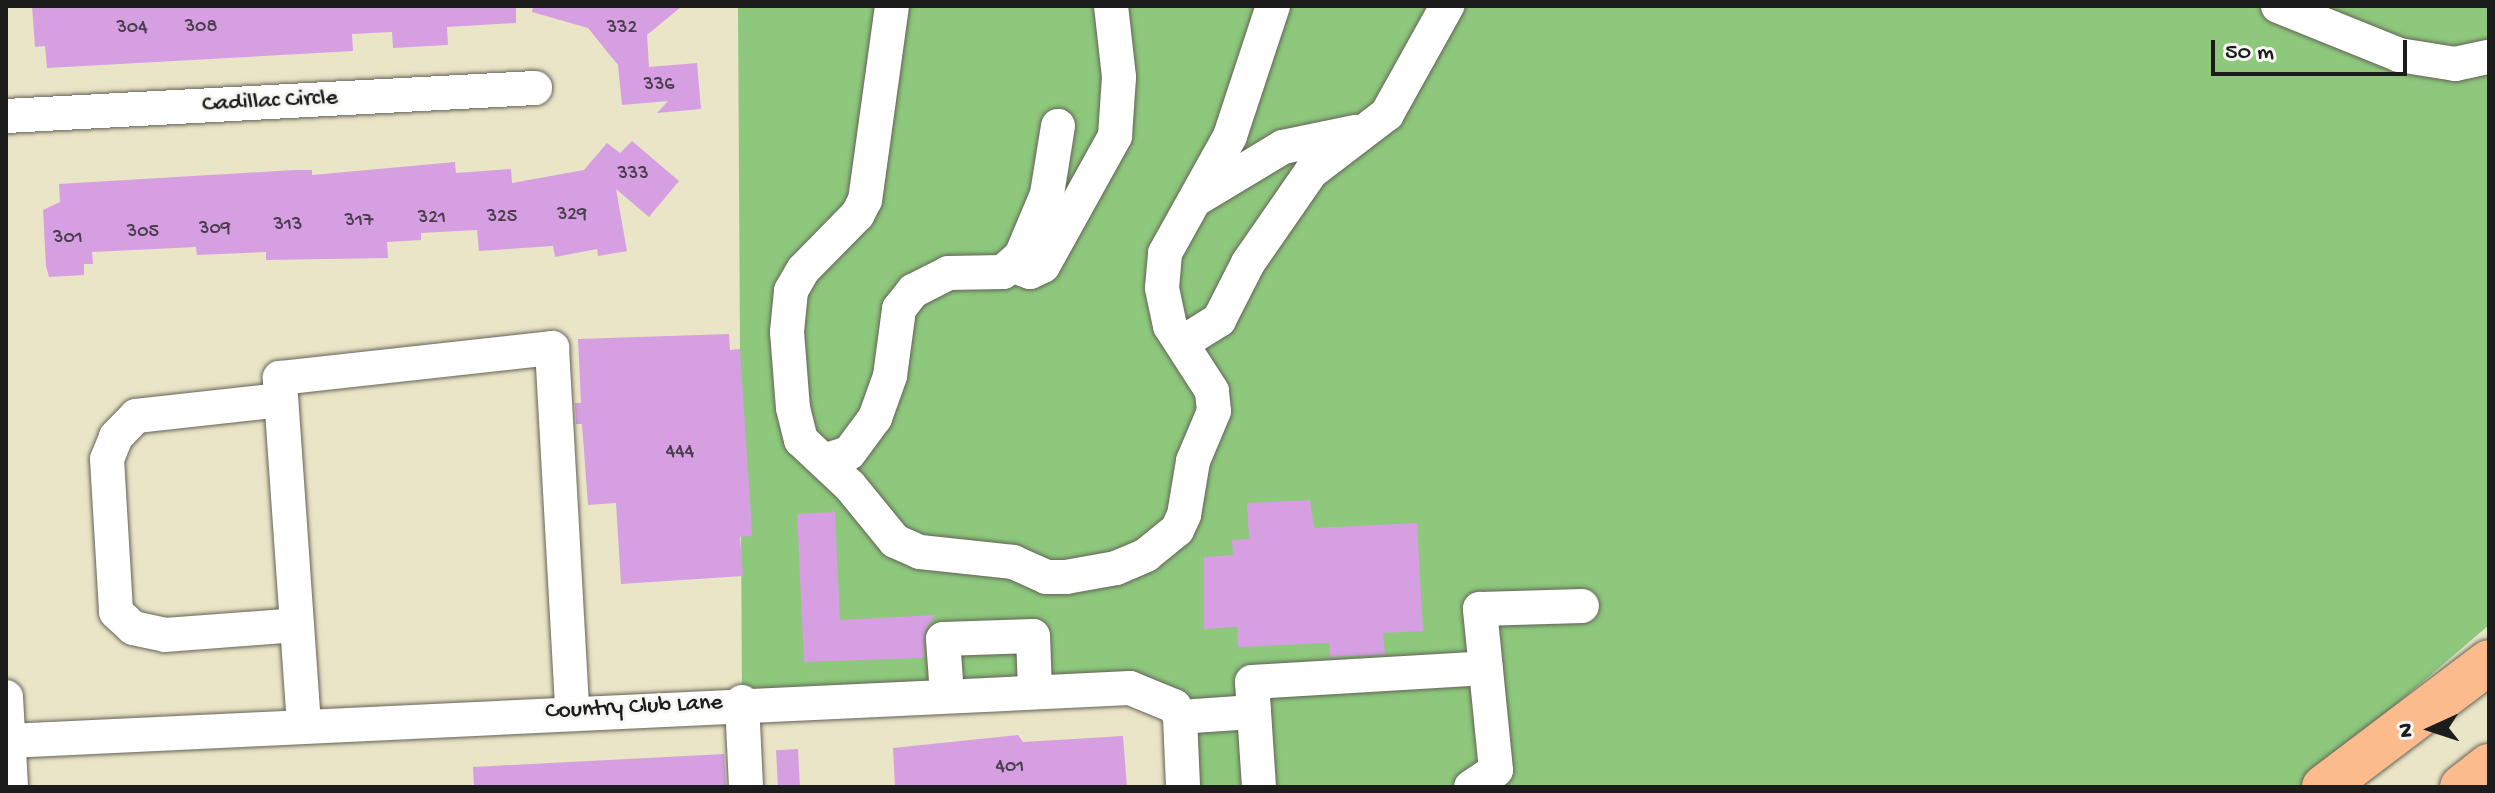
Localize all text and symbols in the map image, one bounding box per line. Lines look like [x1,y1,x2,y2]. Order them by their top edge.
house number: 308 [185,15,217,39]
house number: 304 [116,16,148,40]
house number: 332 [607,16,637,40]
scale bar [2215,24,2411,74]
text: 50 m [2225,39,2274,68]
house number: 336 [644,73,674,97]
street label: Cadillac Circle [201,84,339,120]
house number: 333 [617,162,649,186]
house number: 329 [557,203,587,227]
house number: 325 [487,205,517,229]
house number: 321 [418,206,446,230]
house number: 317 [345,209,373,233]
house number: 313 [274,213,302,237]
house number: 309 [199,217,231,241]
house number: 305 [127,220,159,244]
house number: 301 [53,226,83,250]
house number: 444 [666,440,694,464]
street label: Country Club Lane [545,689,723,727]
north arrow [2391,689,2471,769]
text: N [2394,722,2420,738]
house number: 401 [996,755,1024,779]

